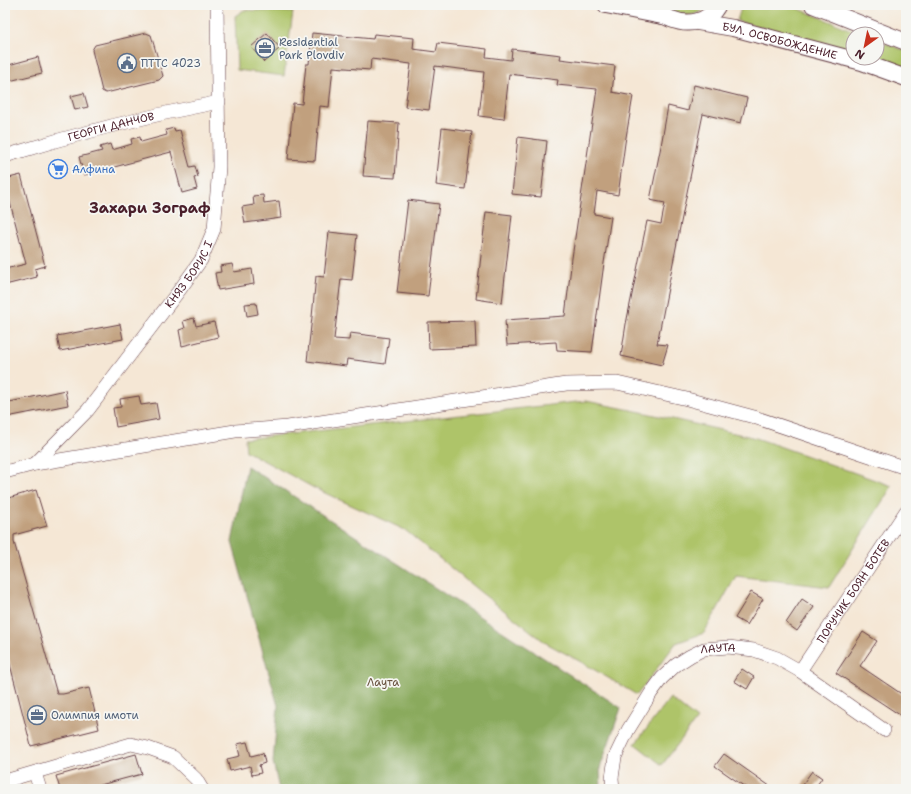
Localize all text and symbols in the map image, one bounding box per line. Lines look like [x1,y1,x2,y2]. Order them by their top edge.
street label: БУЛ. ОСВОБОЖДЕНИЕ [721,19,839,63]
north arrow [845,26,885,66]
place label: Residential Park Plovdiv [279,35,344,63]
office icon: Residential Park Plovdiv [254,37,276,59]
text: N [852,45,868,63]
public building icon: ПТТС 4023 [116,52,138,74]
place label: ПТТС 4023 [141,56,201,71]
street label: ГЕОРГИ ДАНЧОВ [66,108,156,145]
supermarket icon: Алфина [47,158,69,180]
place label: Алфина [72,162,115,177]
district label: Захари Зограф [90,198,211,218]
street label: КНЯЗ БОРИС I [161,238,216,311]
street label: ПОРУЧИК БОЯН БОТЕВ [813,536,893,646]
street label: ЛАУТА [700,639,737,657]
park label: Лаута [367,675,399,690]
office icon: Олимпия имоти [26,704,48,726]
place label: Олимпия имоти [51,708,139,723]

